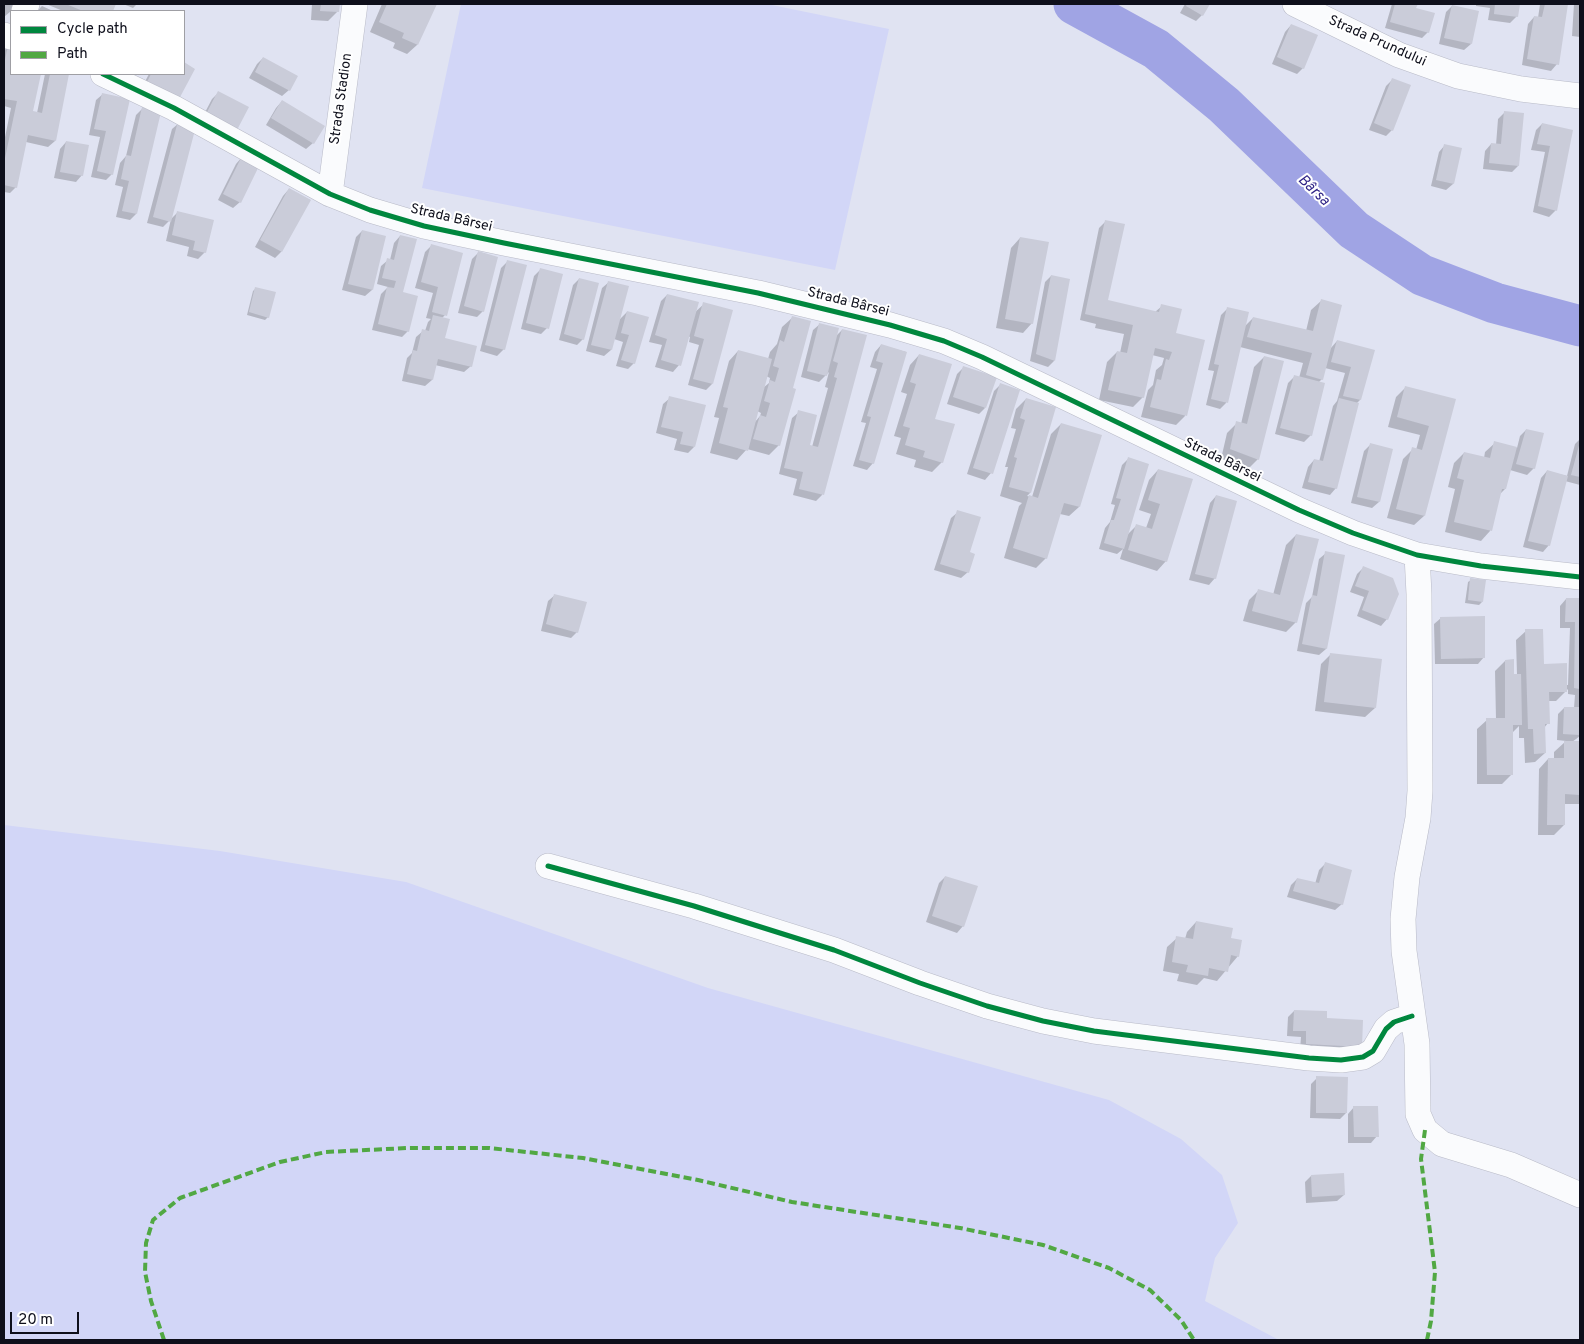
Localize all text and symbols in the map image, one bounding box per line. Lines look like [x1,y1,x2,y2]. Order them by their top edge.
legend [10,10,185,75]
street label: Strada Prundului [1325,13,1429,71]
text: Cycle path [57,20,128,39]
text: Path [57,45,88,64]
street label: Strada Stadion [327,52,357,146]
water label: Bârsa [1293,172,1333,210]
street label: Strada Bârsei [408,201,494,237]
street label: Strada Bârsei [805,285,891,321]
street label: Strada Bârsei [1181,435,1263,487]
scale bar [12,1302,81,1334]
text: 20 m [18,1311,53,1330]

